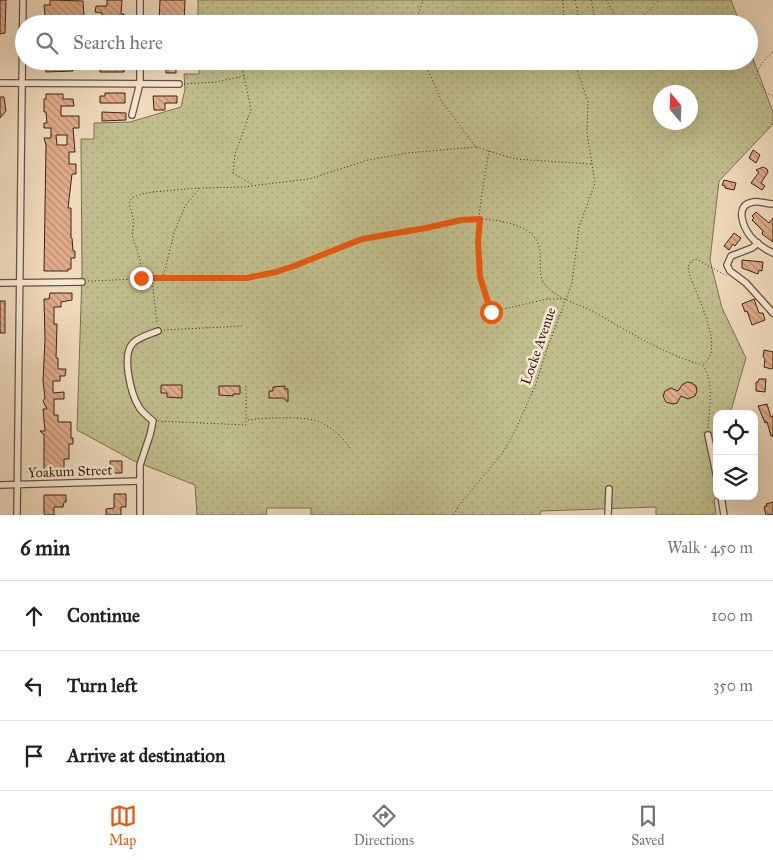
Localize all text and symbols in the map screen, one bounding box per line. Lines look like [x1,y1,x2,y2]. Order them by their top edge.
search box [15,15,758,70]
icon: search [33,29,61,57]
text: Search here [73,31,163,54]
north arrow [653,85,698,130]
route end [130,267,153,290]
route start [480,301,503,324]
street label: Locke Avenue [517,305,560,387]
map controls [713,410,758,500]
button: locate [713,410,758,455]
button: layers [713,455,758,500]
street label: Yoakum Street [27,462,113,481]
text: 6 min [20,535,70,561]
text: Walk · 450 m [667,538,753,557]
icon: ahead [20,602,48,630]
text: Continue [67,604,140,627]
text: 100 m [711,606,753,625]
icon: left [20,672,48,700]
text: Turn left [67,674,137,697]
text: 350 m [713,676,753,695]
icon: arrive [20,742,48,770]
text: Arrive at destination [67,744,225,767]
tab: Map [109,802,137,849]
tab: Directions [354,802,414,849]
tab: Saved [631,802,664,849]

